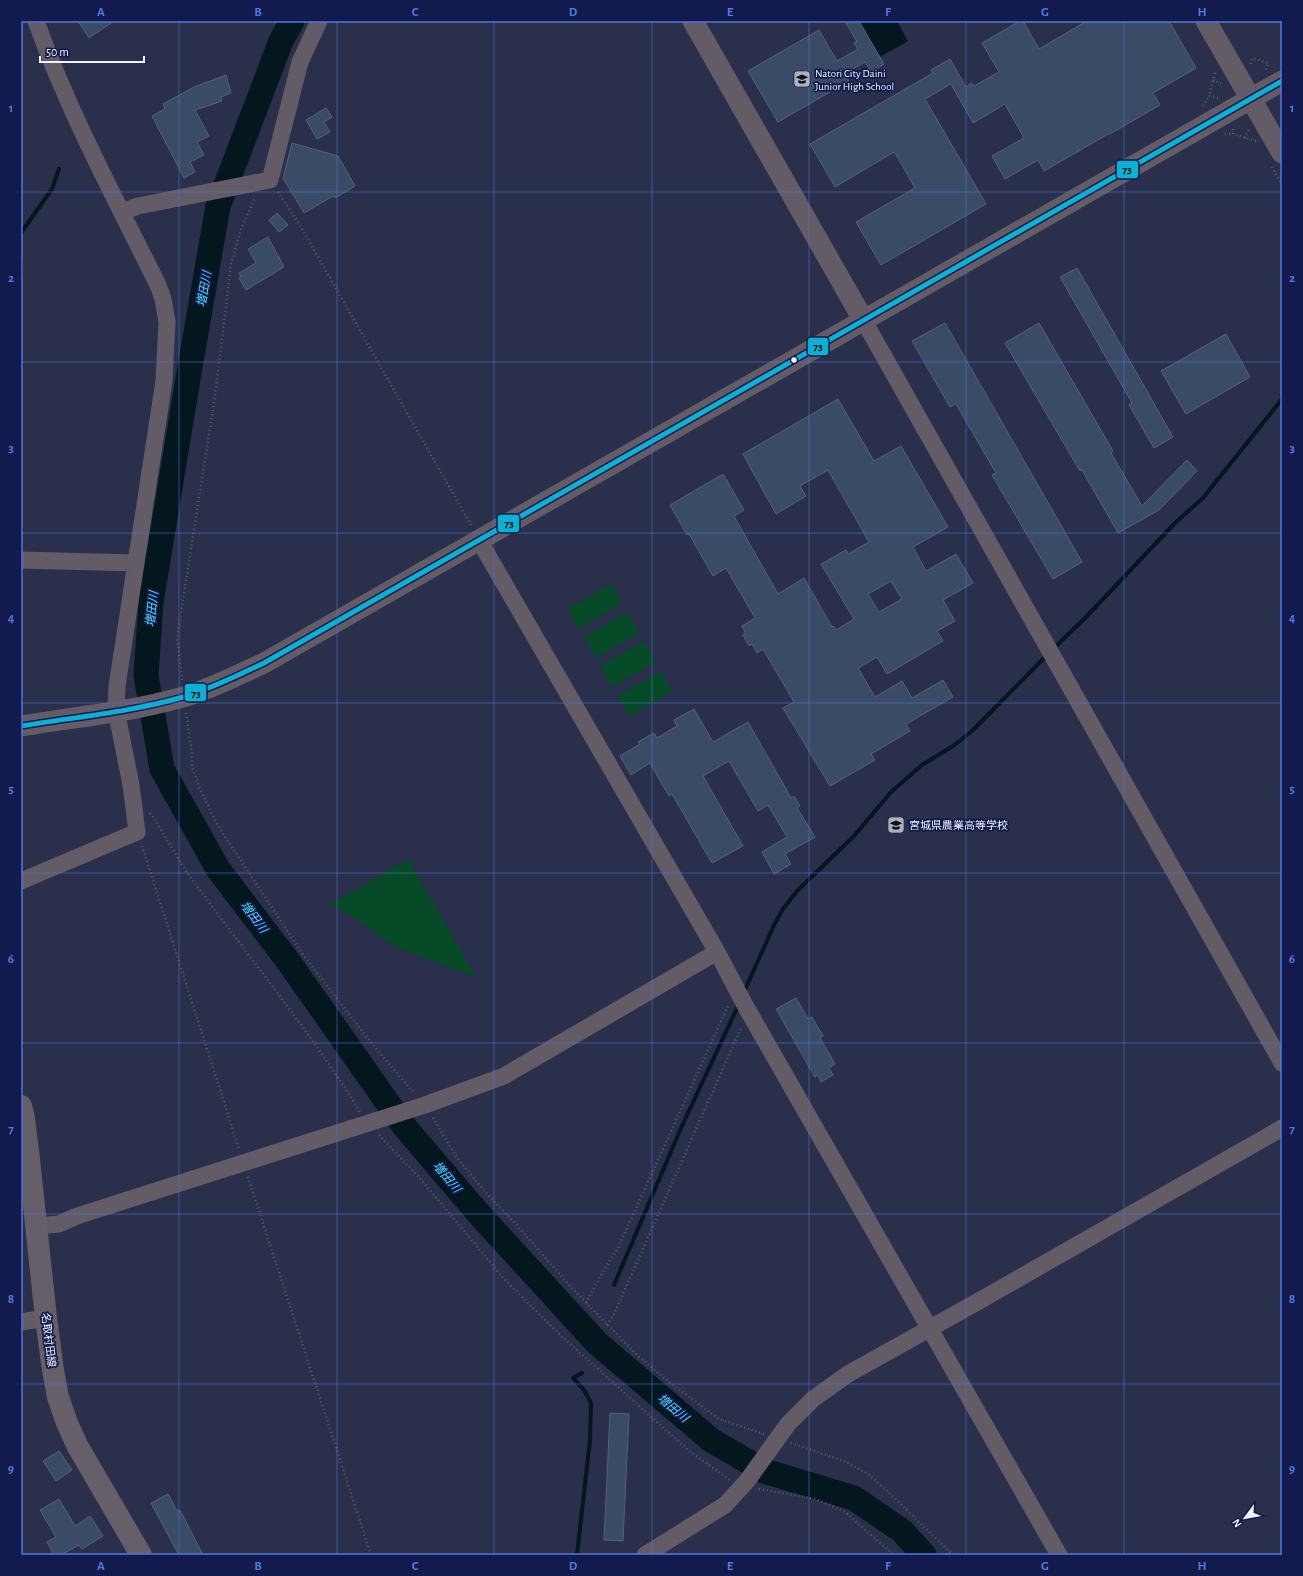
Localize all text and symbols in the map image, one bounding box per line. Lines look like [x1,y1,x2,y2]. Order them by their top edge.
text: A [97,6,105,19]
text: B [254,6,262,19]
text: C [412,6,419,19]
text: D [569,6,578,19]
text: E [727,6,734,19]
text: F [885,6,892,19]
text: G [1041,6,1049,19]
text: H [1197,6,1207,19]
scale bar [40,38,144,64]
text: 50 m [46,46,69,58]
place label: Natori City Daini Junior High School [815,68,894,92]
school or university icon: Natori City Daini Junior High School [792,69,812,89]
text: 1 [9,102,13,115]
text: 1 [1290,102,1294,115]
line badge: 73 [1116,160,1139,179]
text: 73 [1122,164,1132,175]
water label: 増田川 [194,268,213,308]
text: 2 [8,272,14,285]
text: 2 [1289,272,1295,285]
line badge: 73 [807,337,829,356]
text: 73 [813,341,823,352]
unlabelled marker [789,355,799,365]
text: 3 [8,442,14,455]
text: 3 [1289,442,1295,455]
line badge: 73 [497,514,520,533]
text: 73 [504,518,514,529]
water label: 増田川 [143,588,160,628]
text: 4 [8,612,15,625]
text: 4 [1289,612,1296,625]
line badge: 73 [184,683,207,702]
text: 73 [191,688,201,699]
text: 5 [8,783,14,796]
text: 5 [1289,783,1295,796]
school or university icon: 宮城県農業高等学校 [886,815,906,835]
place label: 宮城県農業高等学校 [909,819,1008,831]
water label: 増田川 [238,898,272,937]
text: 6 [8,953,14,966]
text: 6 [1289,953,1295,966]
text: 7 [8,1123,14,1136]
text: 7 [1289,1123,1295,1136]
water label: 増田川 [431,1159,465,1196]
text: 8 [8,1293,14,1306]
text: 8 [1289,1293,1295,1306]
street label: 名取村田線 [40,1312,58,1368]
water label: 増田川 [655,1391,693,1425]
text: 9 [8,1463,14,1476]
text: 9 [1289,1463,1295,1476]
north arrow [1225,1498,1265,1538]
text: N [1230,1517,1244,1529]
text: A [97,1560,105,1573]
text: B [254,1560,262,1573]
text: C [412,1560,419,1573]
text: D [569,1560,578,1573]
text: E [727,1560,734,1573]
text: F [885,1560,892,1573]
text: G [1041,1560,1049,1573]
text: H [1197,1560,1207,1573]

